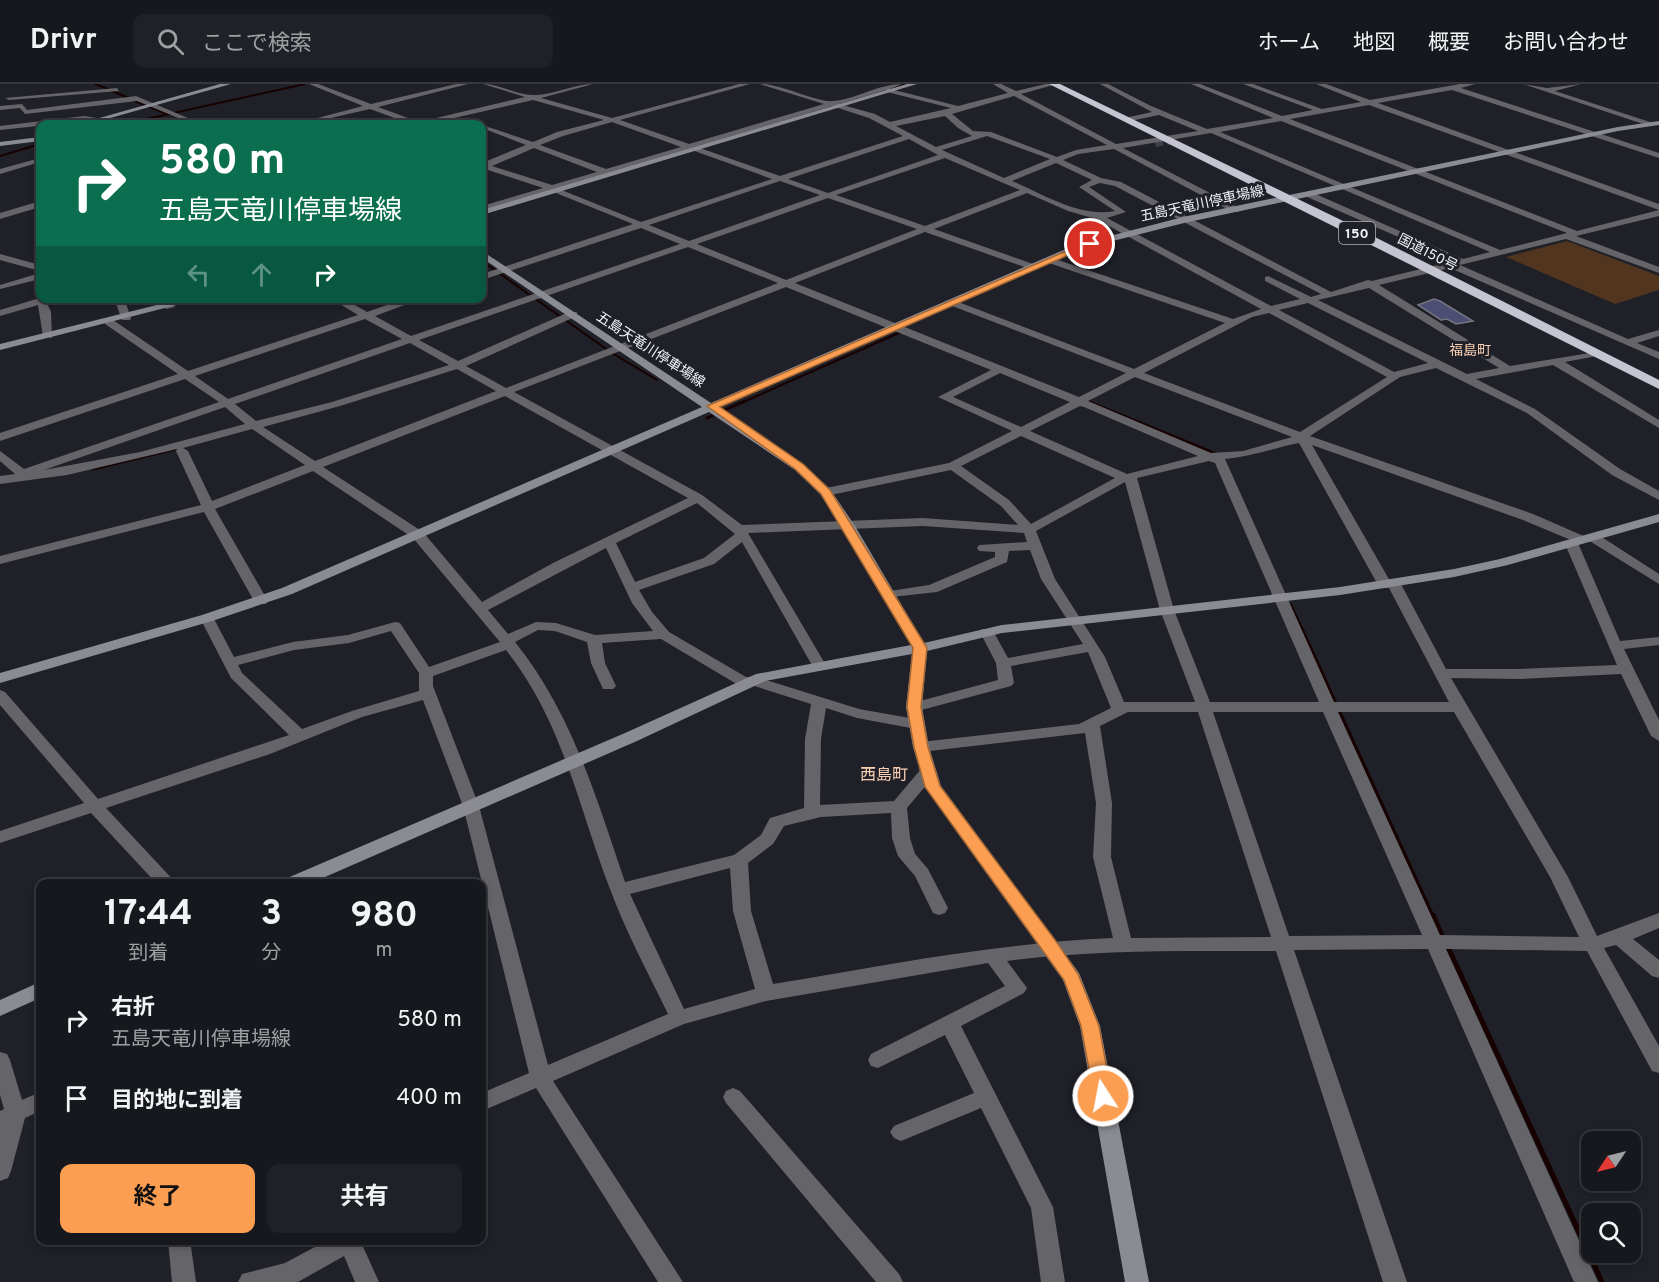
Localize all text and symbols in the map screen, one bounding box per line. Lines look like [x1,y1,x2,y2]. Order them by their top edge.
search box [133,14,553,68]
text: Drivr [30,23,97,59]
icon: search [154,25,187,58]
text: ホーム [1258,30,1320,57]
text: 地図 [1353,30,1395,57]
text: 概要 [1428,30,1470,57]
text: お問い合わせ [1503,30,1629,57]
text: ここで検索 [202,31,312,58]
text: 580 m [159,136,285,189]
icon: right [60,144,138,222]
street label: 五島天竜川停車場線 [1139,183,1266,226]
text: 五島天竜川停車場線 [159,195,402,229]
pin [1064,218,1115,269]
road number: 150 [1339,222,1375,244]
icon: arrive [1073,227,1106,260]
street label: 国道150号 [1395,231,1460,276]
icon: left [182,258,215,291]
icon: ahead [245,258,278,291]
icon: right [308,258,341,291]
street label: 五島天竜川停車場線 [593,309,708,392]
district label: 福島町 [1449,343,1491,360]
district label: 西島町 [860,766,908,786]
text: 17:44 [104,892,193,938]
text: 3 [261,892,282,938]
text: 980 [350,894,418,940]
text: m [376,938,393,964]
text: 到着 [128,941,168,967]
text: 分 [261,941,281,967]
text: 右折 [111,995,155,1022]
icon: right [60,1004,93,1037]
text: 580 m [397,1007,462,1034]
text: 五島天竜川停車場線 [111,1027,291,1053]
position arrow [1071,1064,1135,1128]
icon: arrive [60,1082,93,1115]
text: 400 m [396,1085,462,1112]
text: 目的地に到着 [111,1088,243,1115]
north arrow [1581,1131,1641,1191]
map controls [1581,1131,1641,1263]
button: 終了 [60,1164,255,1233]
button: 共有 [267,1164,462,1233]
button: search [1581,1203,1641,1263]

